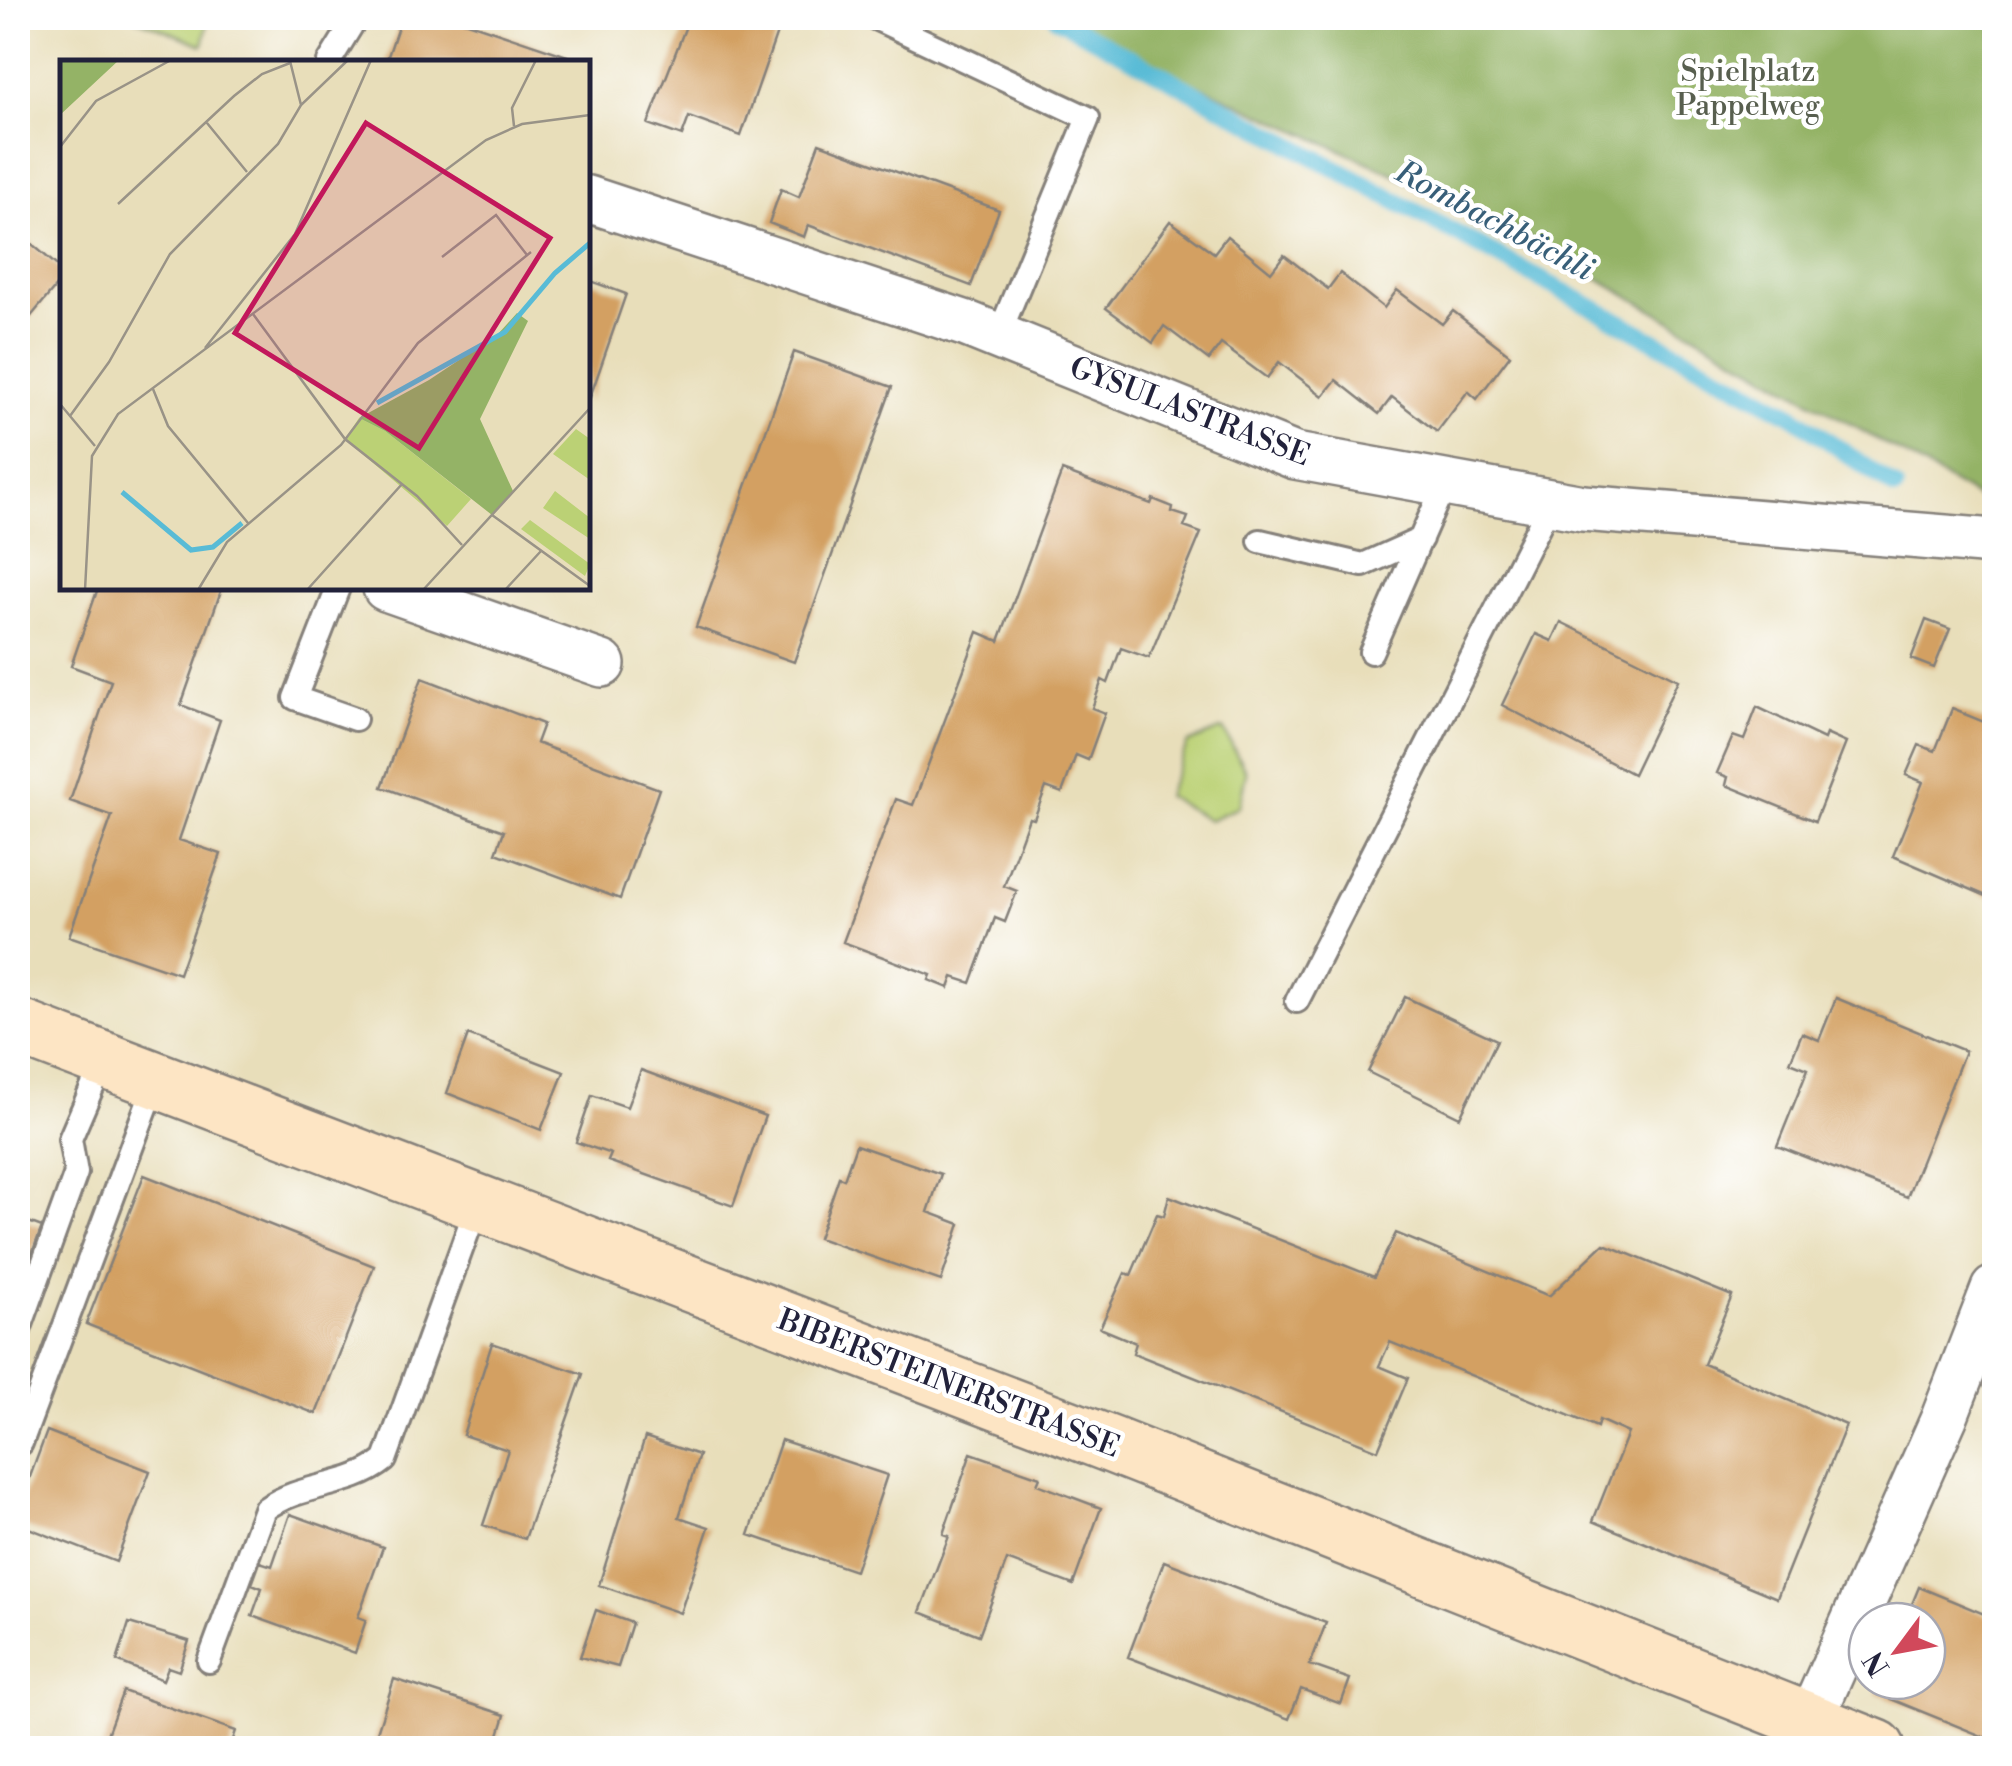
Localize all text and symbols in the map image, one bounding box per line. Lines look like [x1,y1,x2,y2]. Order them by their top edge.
park label: Spielplatz Pappelweg [1676,53,1820,125]
inset map [60,60,590,590]
water label: Rombachbächli [1388,151,1601,290]
street label: GYSULASTRASSE [1064,349,1315,475]
street label: BIBERSTEINERSTRASSE [771,1301,1125,1467]
north arrow [1847,1601,1947,1701]
text: N [1856,1645,1898,1682]

